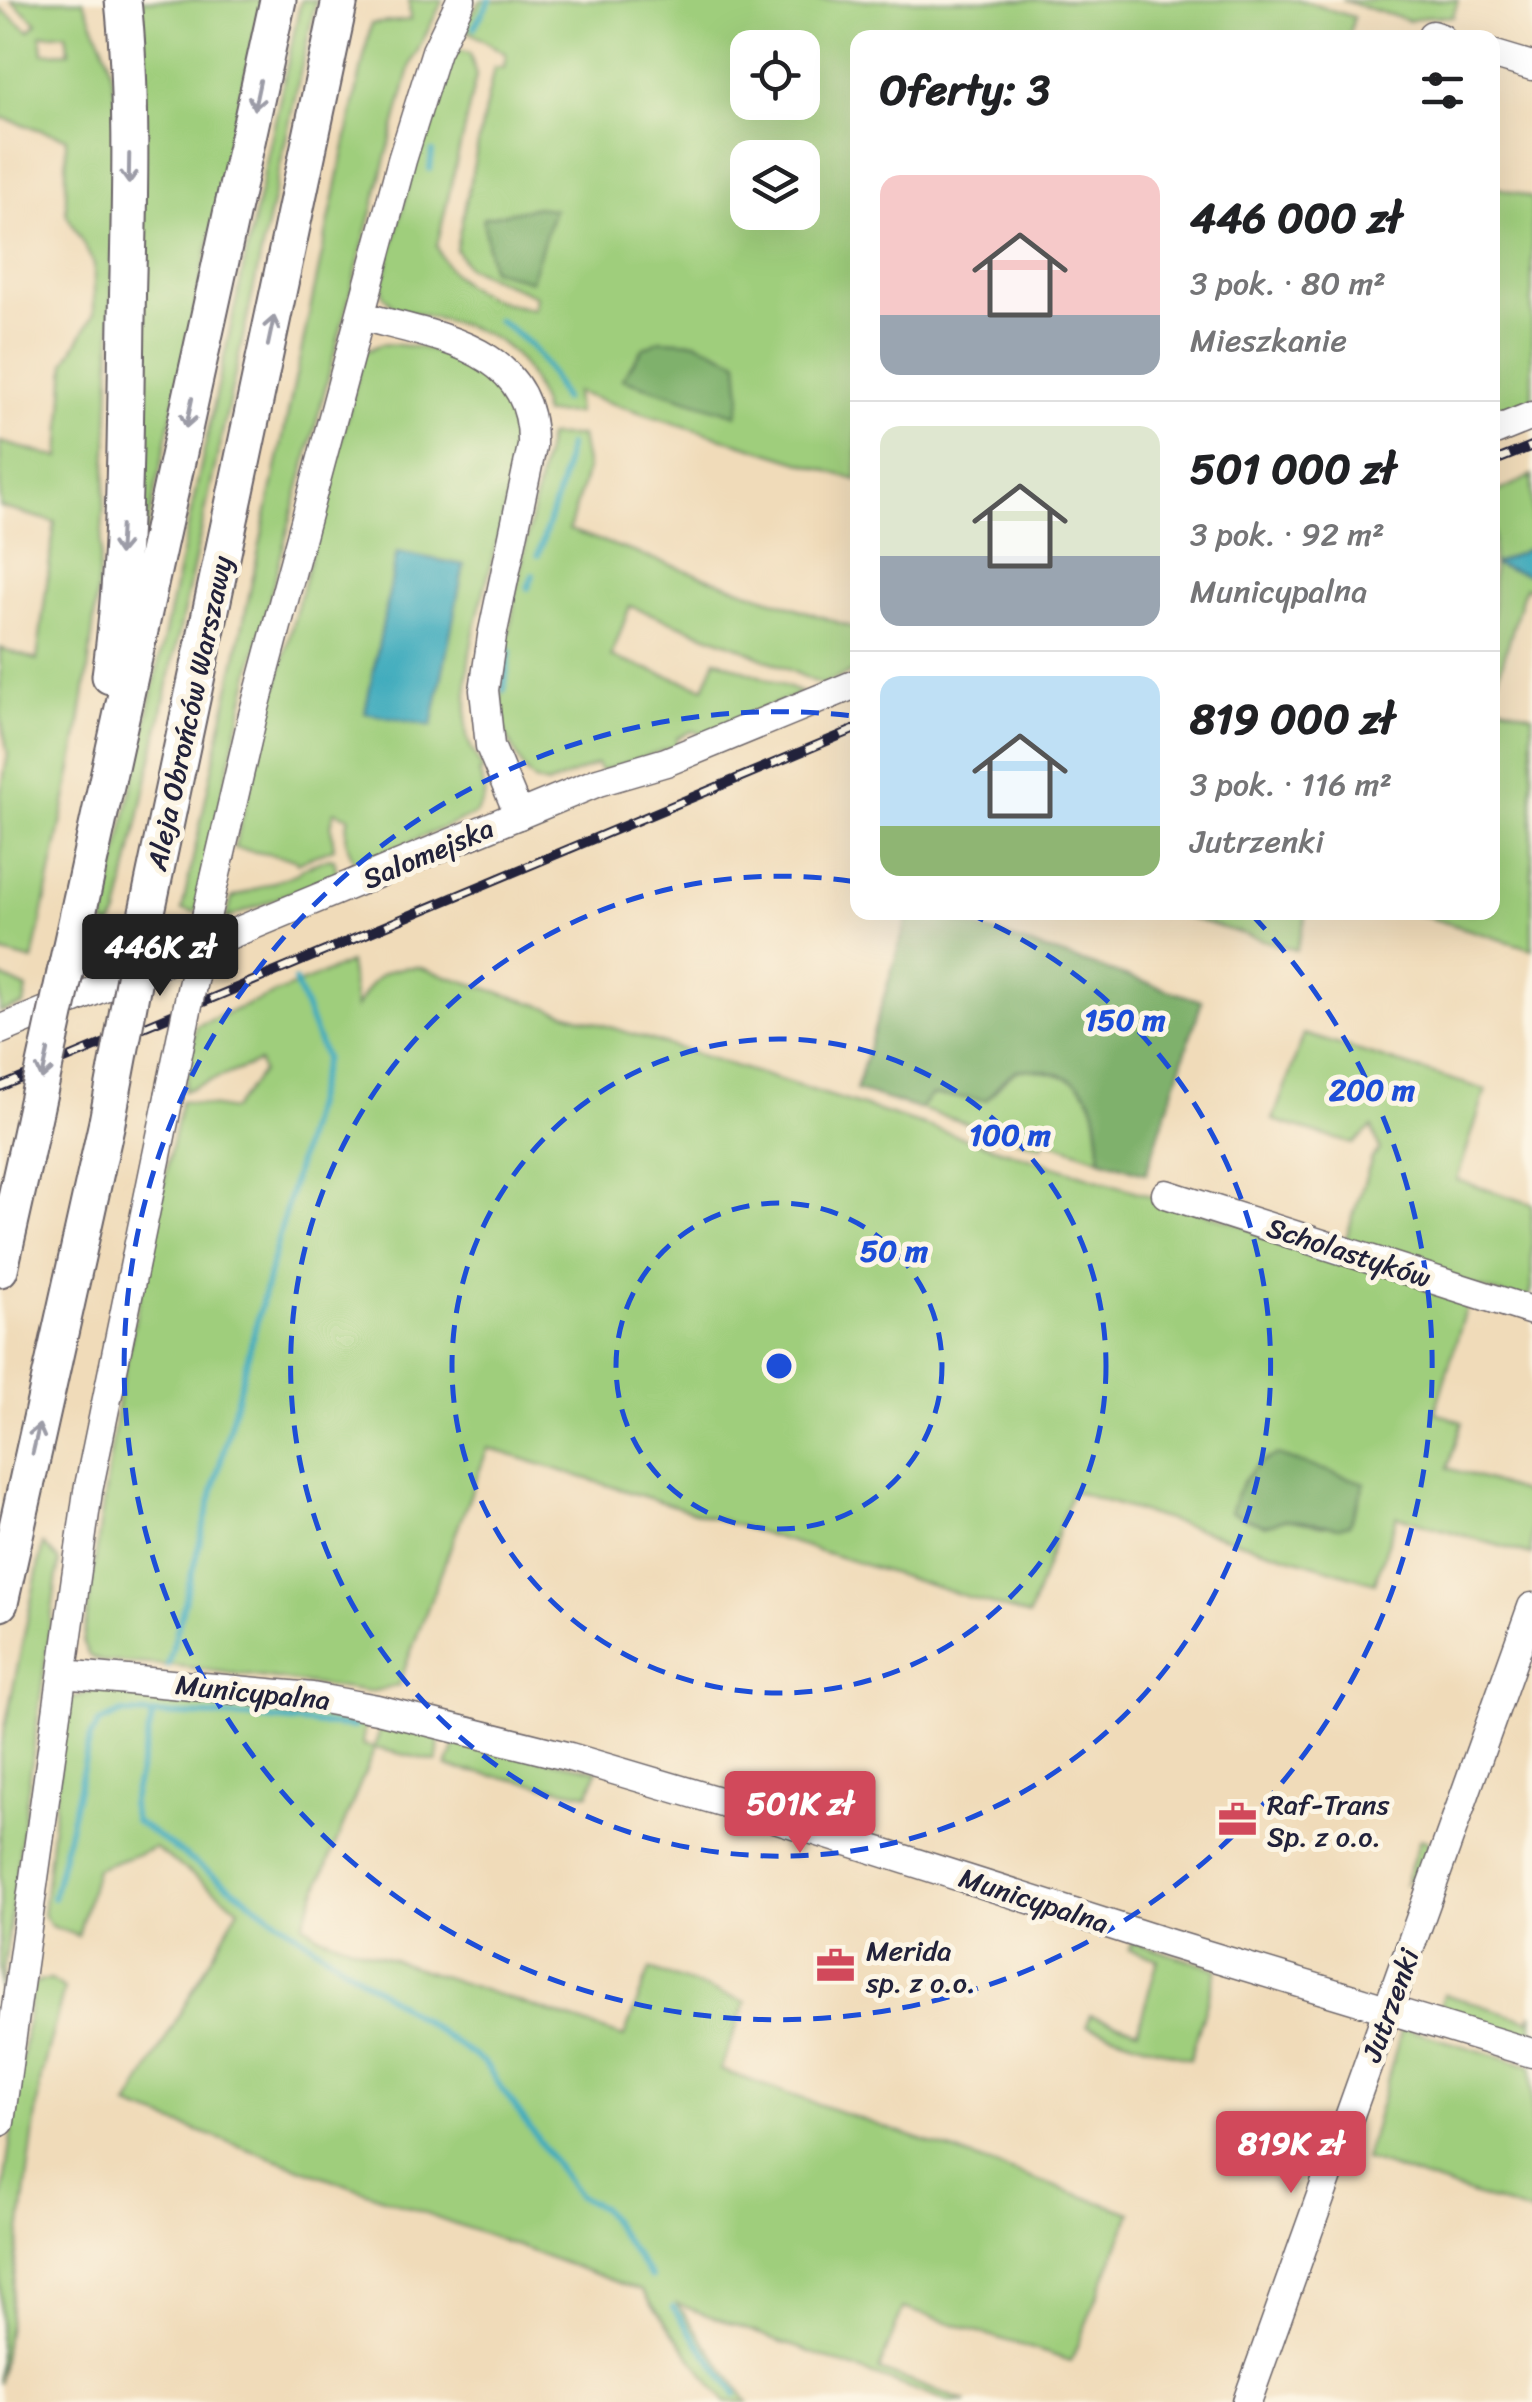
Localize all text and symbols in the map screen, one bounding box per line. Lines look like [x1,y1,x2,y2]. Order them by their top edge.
map controls [730,30,820,230]
button: locate [730,30,820,120]
text: Oferty: 3 [880,53,1050,127]
icon: filters [1415,63,1470,118]
one-way arrow [247,78,266,110]
button: layers [730,140,820,230]
one-way arrow [120,152,138,185]
text: 446 000 zł [1190,181,1402,255]
icon: home [960,215,1080,335]
text: 3 pok. · 80 m² [1190,255,1386,312]
text: Mieszkanie [1190,312,1347,369]
one-way arrow [263,316,281,348]
one-way arrow [179,396,197,428]
text: 501 000 zł [1190,432,1395,506]
icon: home [960,466,1080,586]
text: 3 pok. · 92 m² [1190,506,1385,563]
one-way arrow [110,524,129,556]
street label: Aleja Obrońców Warszawy [132,551,247,876]
text: Municypalna [1190,563,1367,620]
text: 819 000 zł [1190,682,1394,756]
icon: home [960,716,1080,836]
text: 3 pok. · 116 m² [1190,756,1392,813]
street label: Salomejska [355,804,502,903]
text: Jutrzenki [1190,813,1324,870]
pin: 446K zł [68,914,252,999]
text: 446K zł [104,918,216,975]
text: 150 m [1085,993,1166,1047]
one-way arrow [34,1048,53,1080]
text: 200 m [1329,1063,1415,1117]
text: 100 m [969,1108,1051,1162]
street label: Scholastyków [1260,1203,1437,1302]
text: 50 m [860,1224,928,1278]
centre of rings [761,1348,797,1384]
one-way arrow [28,1424,47,1456]
street label: Municypalna [173,1660,333,1725]
pin: 501K zł [708,1771,892,1856]
text: 501K zł [747,1775,853,1832]
place label: Raf-Trans Sp. z o.o. [1267,1780,1390,1861]
office icon: Raf-Trans Sp. z o.o. [1216,1799,1258,1841]
street label: Municypalna [953,1853,1115,1948]
place label: Merida sp. z o.o. [865,1926,975,2007]
street label: Jutrzenki [1347,1941,1434,2070]
office icon: Merida sp. z o.o. [815,1945,857,1987]
pin: 819K zł [1199,2111,1383,2196]
text: 819K zł [1238,2115,1344,2172]

